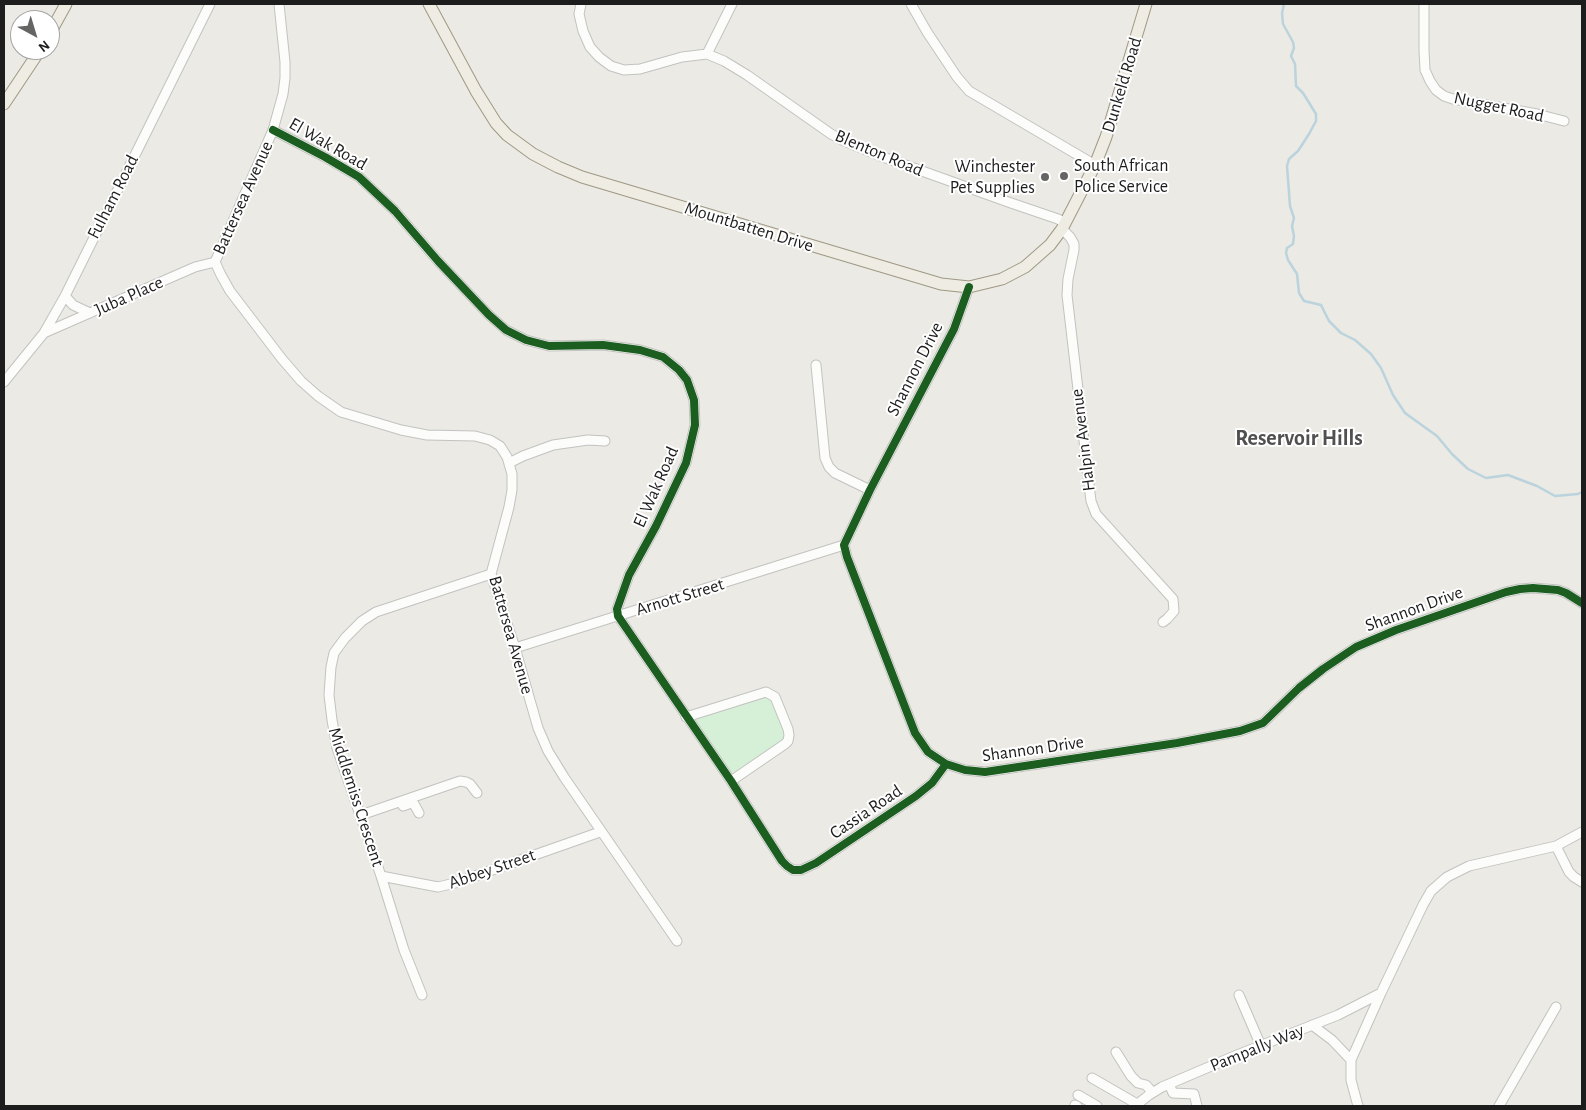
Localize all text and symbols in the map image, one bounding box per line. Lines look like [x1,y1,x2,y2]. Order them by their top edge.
north arrow [10,10,60,60]
street label: Dunkeld Road [1097,35,1147,135]
text: N [36,37,52,54]
street label: Nugget Road [1452,87,1546,127]
street label: El Wak Road [285,113,371,175]
street label: Blenton Road [832,125,926,181]
street label: Battersea Avenue [208,138,278,258]
street label: Fulham Road [83,151,143,243]
place label: South African Police Service [1074,155,1168,198]
place label: Winchester Pet Supplies [950,156,1035,198]
marker: South African Police Service [1058,170,1070,182]
marker: Winchester Pet Supplies [1039,171,1051,183]
street label: Mountbatten Drive [682,197,816,257]
street label: Juba Place [92,271,166,321]
street label: Shannon Drive [882,318,948,420]
street label: Halpin Avenue [1066,388,1100,492]
district label: Reservoir Hills [1235,425,1363,451]
street label: El Wak Road [629,443,683,531]
street label: Battersea Avenue [484,573,538,697]
street label: Arnott Street [633,573,727,621]
street label: Shannon Drive [1362,581,1466,637]
street label: Middlemiss Crescent [323,725,389,869]
street label: Shannon Drive [981,731,1085,767]
street label: Cassia Road [826,780,906,844]
street label: Abbey Street [446,844,538,894]
street label: Pampally Way [1207,1019,1307,1077]

